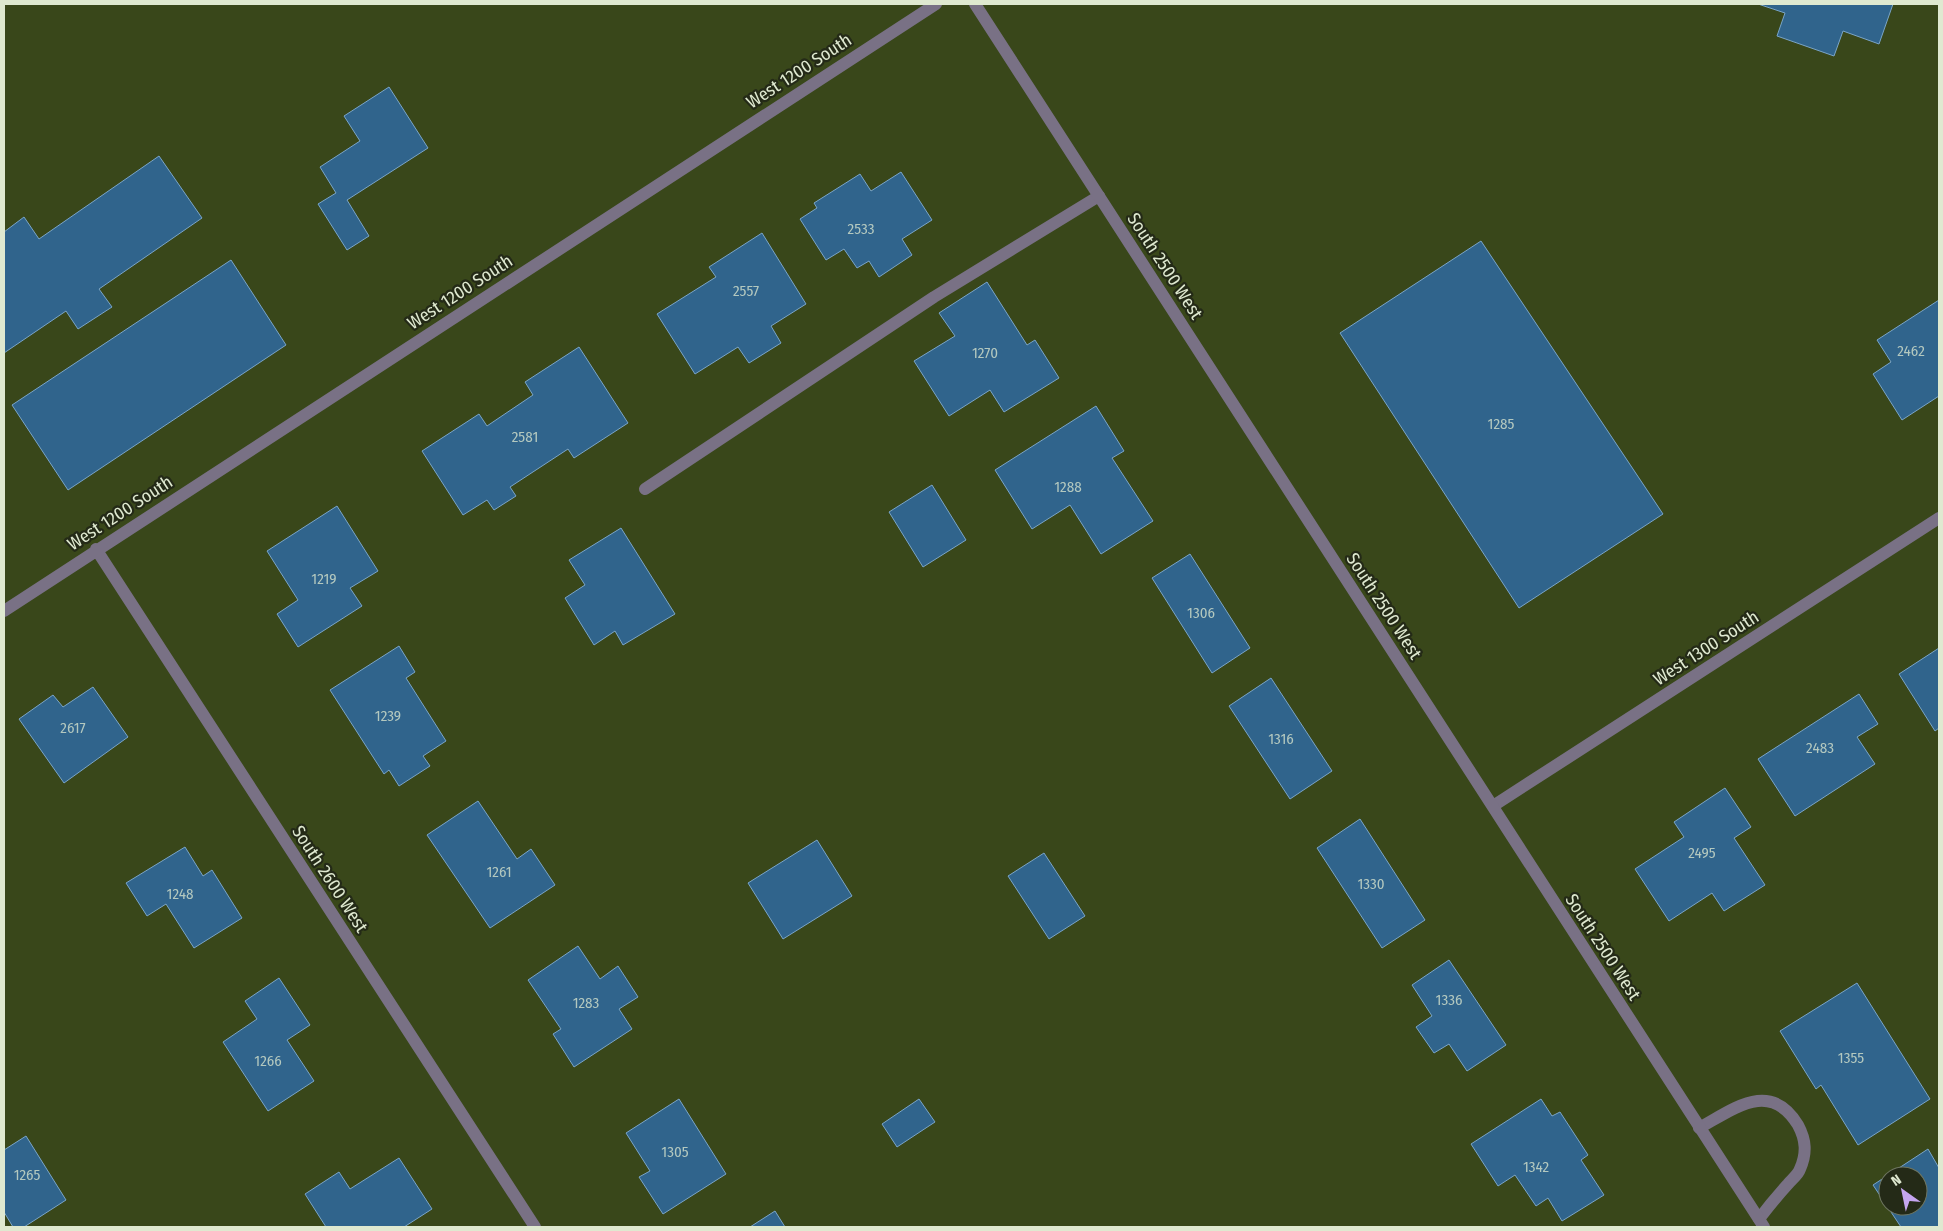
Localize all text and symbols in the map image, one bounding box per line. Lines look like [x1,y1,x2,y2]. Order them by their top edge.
street label: West 1200 South [742,29,856,113]
street label: South 2500 West [1122,209,1208,323]
house number: 2533 [848,220,875,238]
street label: West 1200 South [403,250,517,334]
house number: 2557 [733,282,759,300]
house number: 2462 [1897,342,1925,360]
house number: 1270 [972,344,998,362]
house number: 1285 [1488,415,1515,433]
house number: 2581 [512,428,538,446]
street label: West 1200 South [63,471,177,555]
house number: 1288 [1054,478,1082,496]
street label: South 2500 West [1341,549,1427,663]
house number: 1219 [311,570,337,588]
house number: 1306 [1187,604,1215,622]
street label: West 1300 South [1649,606,1763,690]
house number: 1239 [375,707,401,725]
house number: 2617 [60,719,86,737]
house number: 1316 [1268,730,1294,748]
house number: 2483 [1806,739,1834,757]
street label: South 2600 West [287,821,373,937]
house number: 2495 [1688,844,1716,862]
house number: 1261 [486,863,512,881]
house number: 1330 [1357,875,1385,893]
house number: 1248 [167,885,193,903]
street label: South 2500 West [1560,890,1646,1004]
house number: 1336 [1436,991,1462,1009]
house number: 1283 [573,994,600,1012]
house number: 1355 [1838,1049,1864,1067]
house number: 1266 [254,1052,282,1070]
house number: 1305 [661,1143,689,1161]
house number: 1342 [1523,1158,1549,1176]
house number: 1265 [14,1166,40,1184]
north arrow [1878,1166,1928,1216]
text: N [1888,1171,1904,1190]

